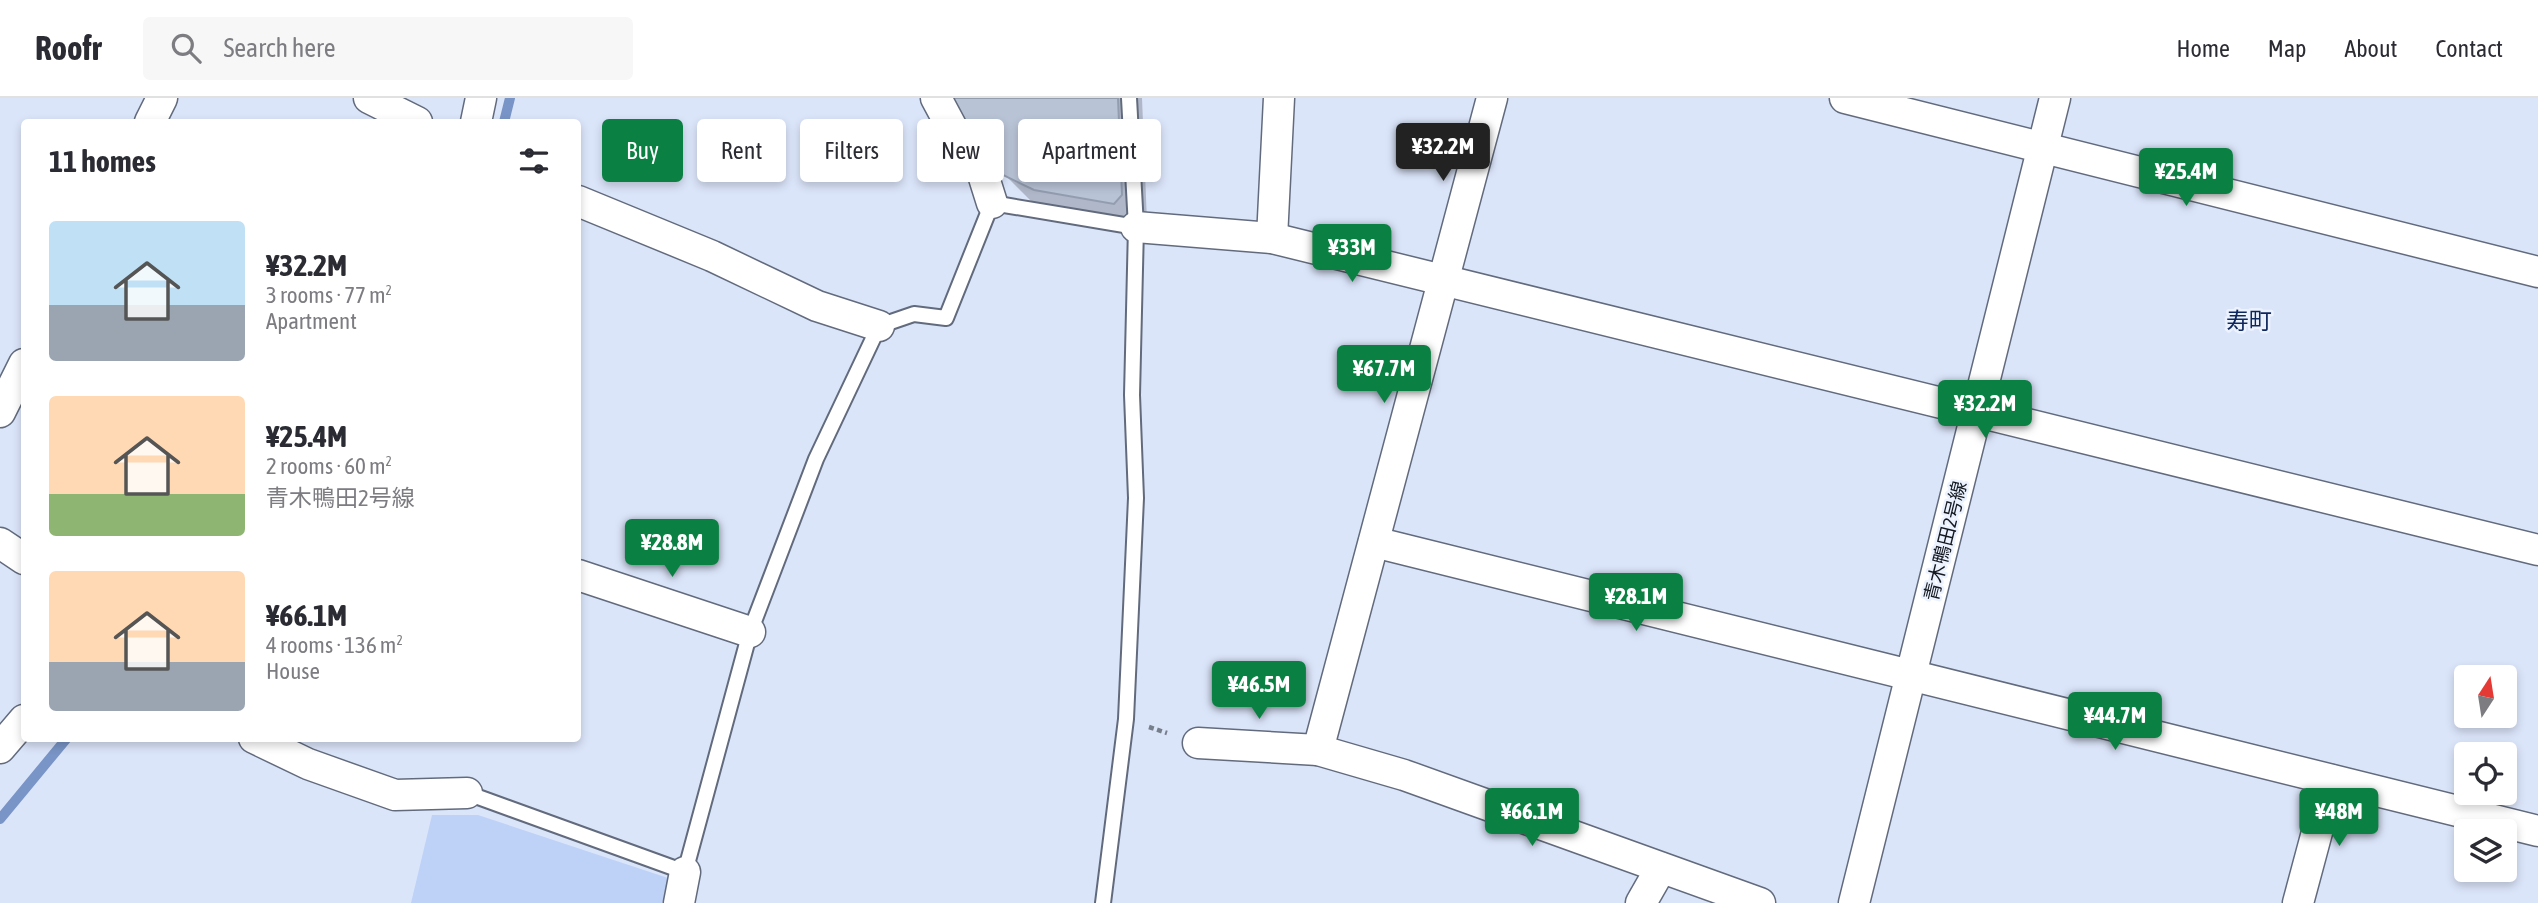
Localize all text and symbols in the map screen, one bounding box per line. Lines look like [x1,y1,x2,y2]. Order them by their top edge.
search box [143,17,633,80]
text: Roofr [35,29,101,67]
icon: search [167,29,205,67]
text: Search here [223,33,336,63]
text: Home [2176,35,2230,62]
text: Map [2268,35,2306,62]
text: About [2344,35,2397,62]
text: Contact [2435,35,2503,62]
chip: Buy [602,119,683,182]
chip: Rent [697,119,786,182]
chip: Filters [800,119,903,182]
chip: New [917,119,1004,182]
chip: Apartment [1018,119,1161,182]
pin: ¥32.2M [1386,123,1500,183]
text: ¥32.2M [1412,133,1474,159]
icon: filters [515,142,553,180]
text: 11 homes [49,144,156,178]
pin: ¥25.4M [2129,148,2243,208]
text: ¥25.4M [2155,158,2217,184]
pin: ¥33M [1311,225,1393,284]
text: ¥33M [1328,234,1376,260]
text: ¥32.2M [266,248,347,282]
icon: home [105,249,189,333]
text: 3 rooms · 77 m² [266,282,392,308]
text: Apartment [266,308,357,334]
district label: 寿町 [2226,308,2272,334]
pin: ¥67.7M [1327,345,1441,405]
text: ¥67.7M [1353,355,1415,381]
pin: ¥32.2M [1928,380,2042,440]
text: ¥32.2M [1954,390,2016,416]
text: ¥25.4M [266,419,347,453]
icon: home [105,424,189,508]
text: 2 rooms · 60 m² [266,453,392,479]
street label: 青木鴨田2号線 [1919,479,1971,603]
text: 青木鴨田2号線 [266,485,415,511]
pin: ¥28.8M [615,519,729,579]
text: ¥28.8M [641,529,703,555]
pin: ¥28.1M [1579,574,1693,633]
text: ¥28.1M [1605,583,1667,609]
text: ¥66.1M [266,598,347,632]
icon: home [105,599,189,683]
text: 4 rooms · 136 m² [266,632,403,658]
text: House [266,658,320,684]
pin: ¥46.5M [1202,662,1316,721]
north arrow [2454,665,2516,728]
map controls [2454,665,2517,882]
text: ¥46.5M [1228,671,1290,697]
pin: ¥44.7M [2058,692,2172,752]
text: ¥44.7M [2084,702,2146,728]
button: locate [2454,742,2517,805]
pin: ¥66.1M [1475,788,1589,848]
pin: ¥48M [2298,788,2380,848]
text: ¥66.1M [1501,798,1563,824]
text: ¥48M [2315,798,2363,824]
button: layers [2454,819,2517,882]

